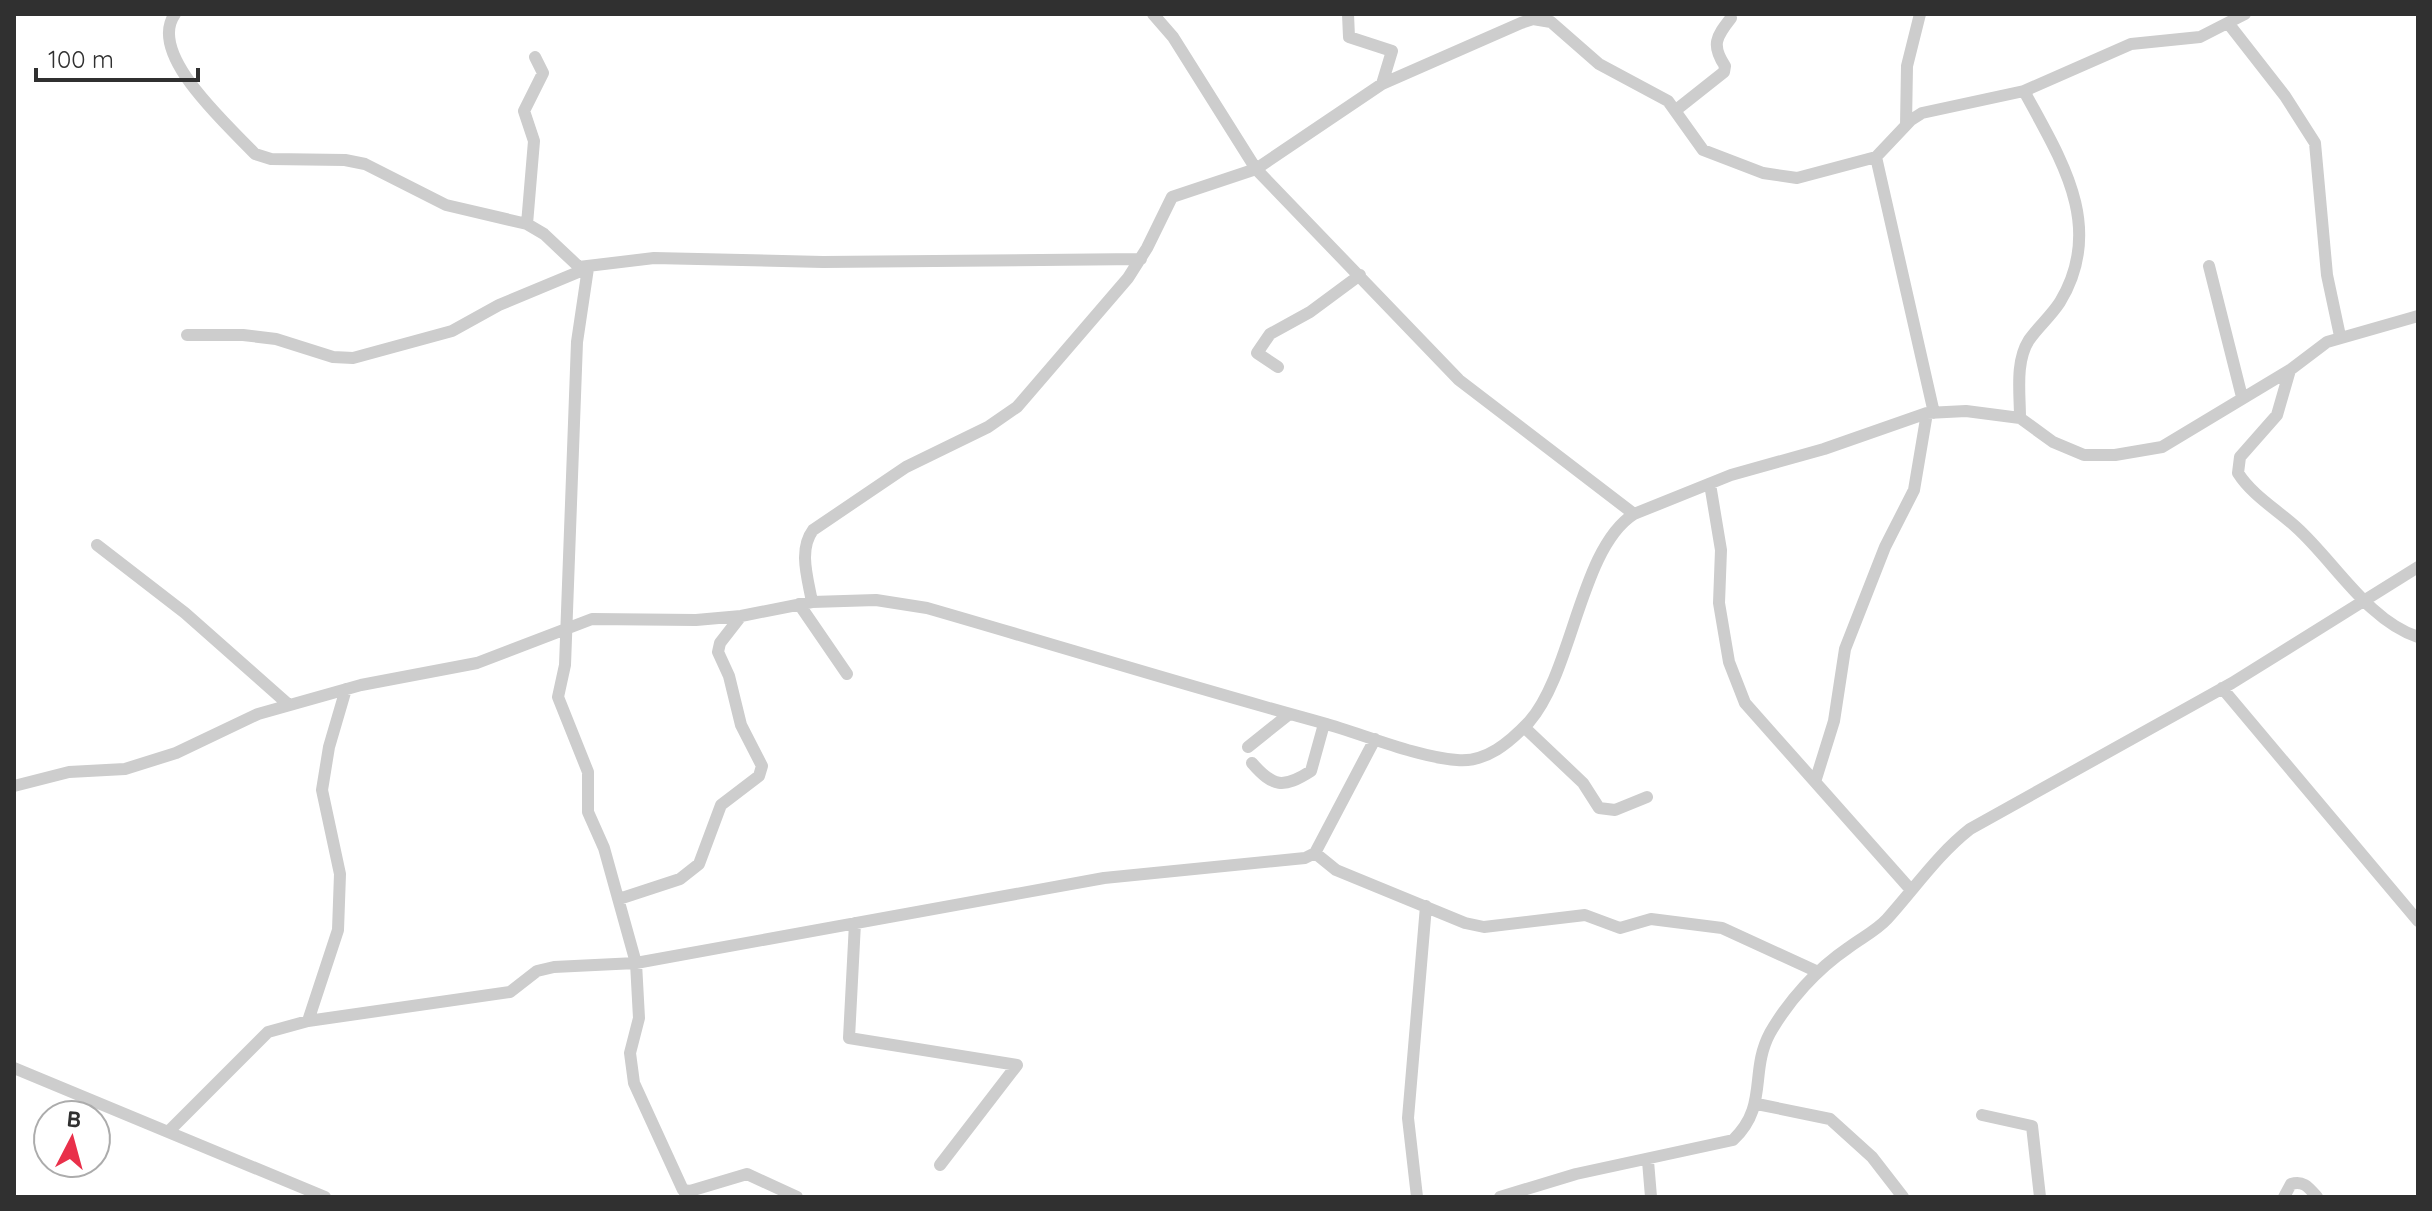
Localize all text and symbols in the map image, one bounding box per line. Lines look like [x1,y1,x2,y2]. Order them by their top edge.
scale bar [36,32,198,82]
text: 100 m [48,44,114,74]
north arrow [32,1099,112,1179]
text: B [65,1104,83,1134]

